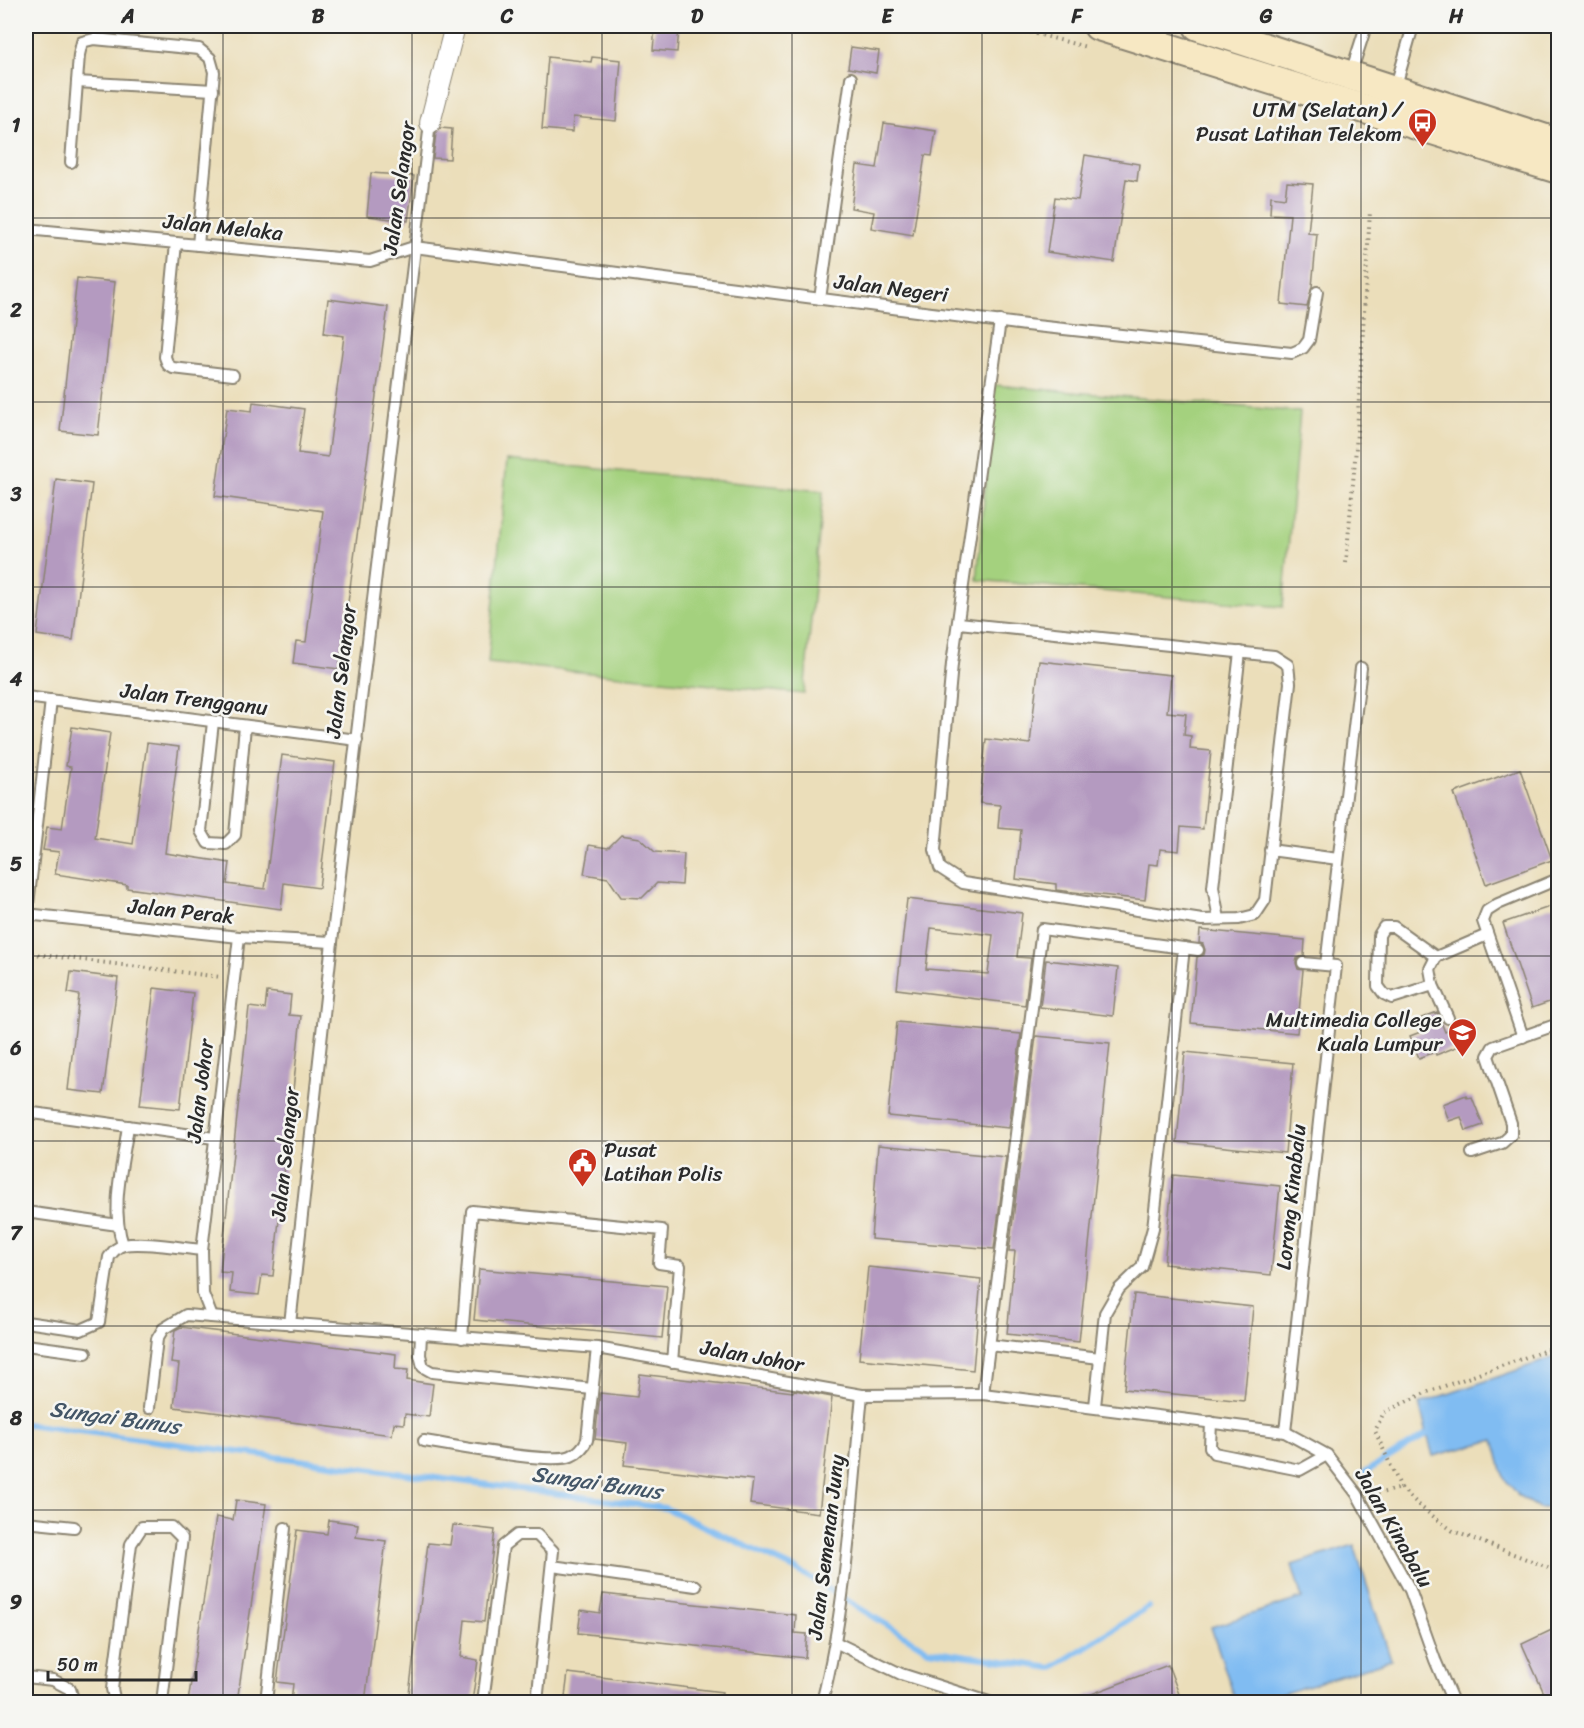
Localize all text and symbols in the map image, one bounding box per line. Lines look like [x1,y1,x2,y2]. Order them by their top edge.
text: A [120,0,135,34]
text: B [312,0,325,34]
text: C [500,0,514,34]
text: D [691,0,704,34]
text: E [881,0,894,34]
text: F [1071,0,1084,34]
text: G [1259,0,1273,34]
text: H [1448,0,1464,34]
place label: UTM (Selatan) / Pusat Latihan Telekom [1196,91,1405,153]
bus stop icon: UTM (Selatan) / Pusat Latihan Telekom [1407,106,1439,148]
text: 1 [12,108,21,143]
street label: Jalan Selangor [371,117,427,258]
street label: Jalan Melaka [160,202,285,252]
street label: Jalan Negeri [831,262,951,314]
text: 2 [9,293,22,328]
text: 3 [10,477,22,512]
street label: Jalan Selangor [314,600,368,741]
text: 4 [9,662,23,697]
street label: Jalan Trengganu [117,671,270,727]
text: 5 [10,847,22,882]
street label: Jalan Perak [125,886,237,936]
place label: Multimedia College Kuala Lumpur [1266,1001,1443,1063]
school or university icon: Multimedia College Kuala Lumpur [1447,1016,1479,1058]
text: 6 [9,1031,22,1066]
street label: Jalan Johor [175,1036,225,1146]
street label: Jalan Selangor [259,1084,311,1224]
street label: Lorong Kinabalu [1264,1122,1318,1272]
place label: Pusat Latihan Polis [604,1131,723,1193]
public building icon: Pusat Latihan Polis [567,1146,599,1188]
text: 7 [10,1216,23,1251]
street label: Jalan Johor [696,1328,808,1384]
water label: Sungai Bunus [47,1389,185,1446]
text: 8 [9,1401,23,1436]
street label: Jalan Semenan Juny [796,1452,856,1643]
water label: Sungai Bunus [529,1454,667,1511]
street label: Jalan Kinabalu [1344,1460,1444,1595]
text: 9 [10,1585,22,1620]
scale bar [48,1644,196,1682]
text: 50 m [57,1649,98,1681]

